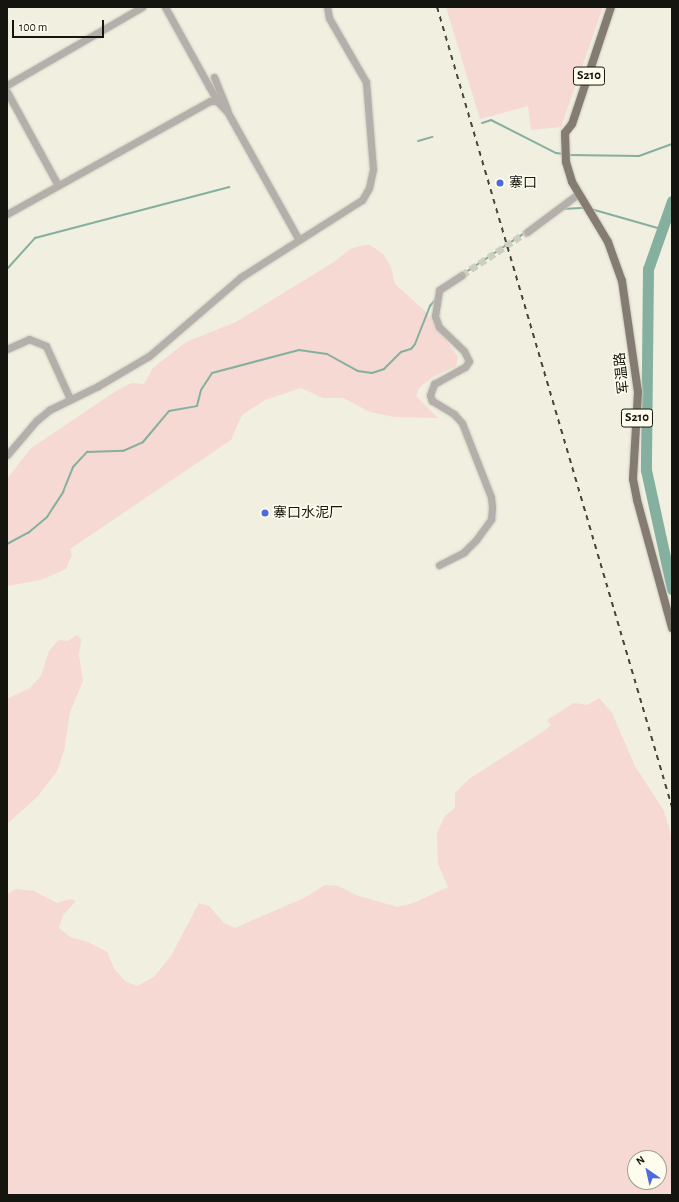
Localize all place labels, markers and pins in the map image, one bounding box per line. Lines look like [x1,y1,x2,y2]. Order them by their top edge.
place label: 寨口 [509,175,537,191]
marker: 寨口 [494,177,506,189]
place label: 寨口水泥厂 [273,505,343,521]
marker: 寨口水泥厂 [260,508,270,518]

